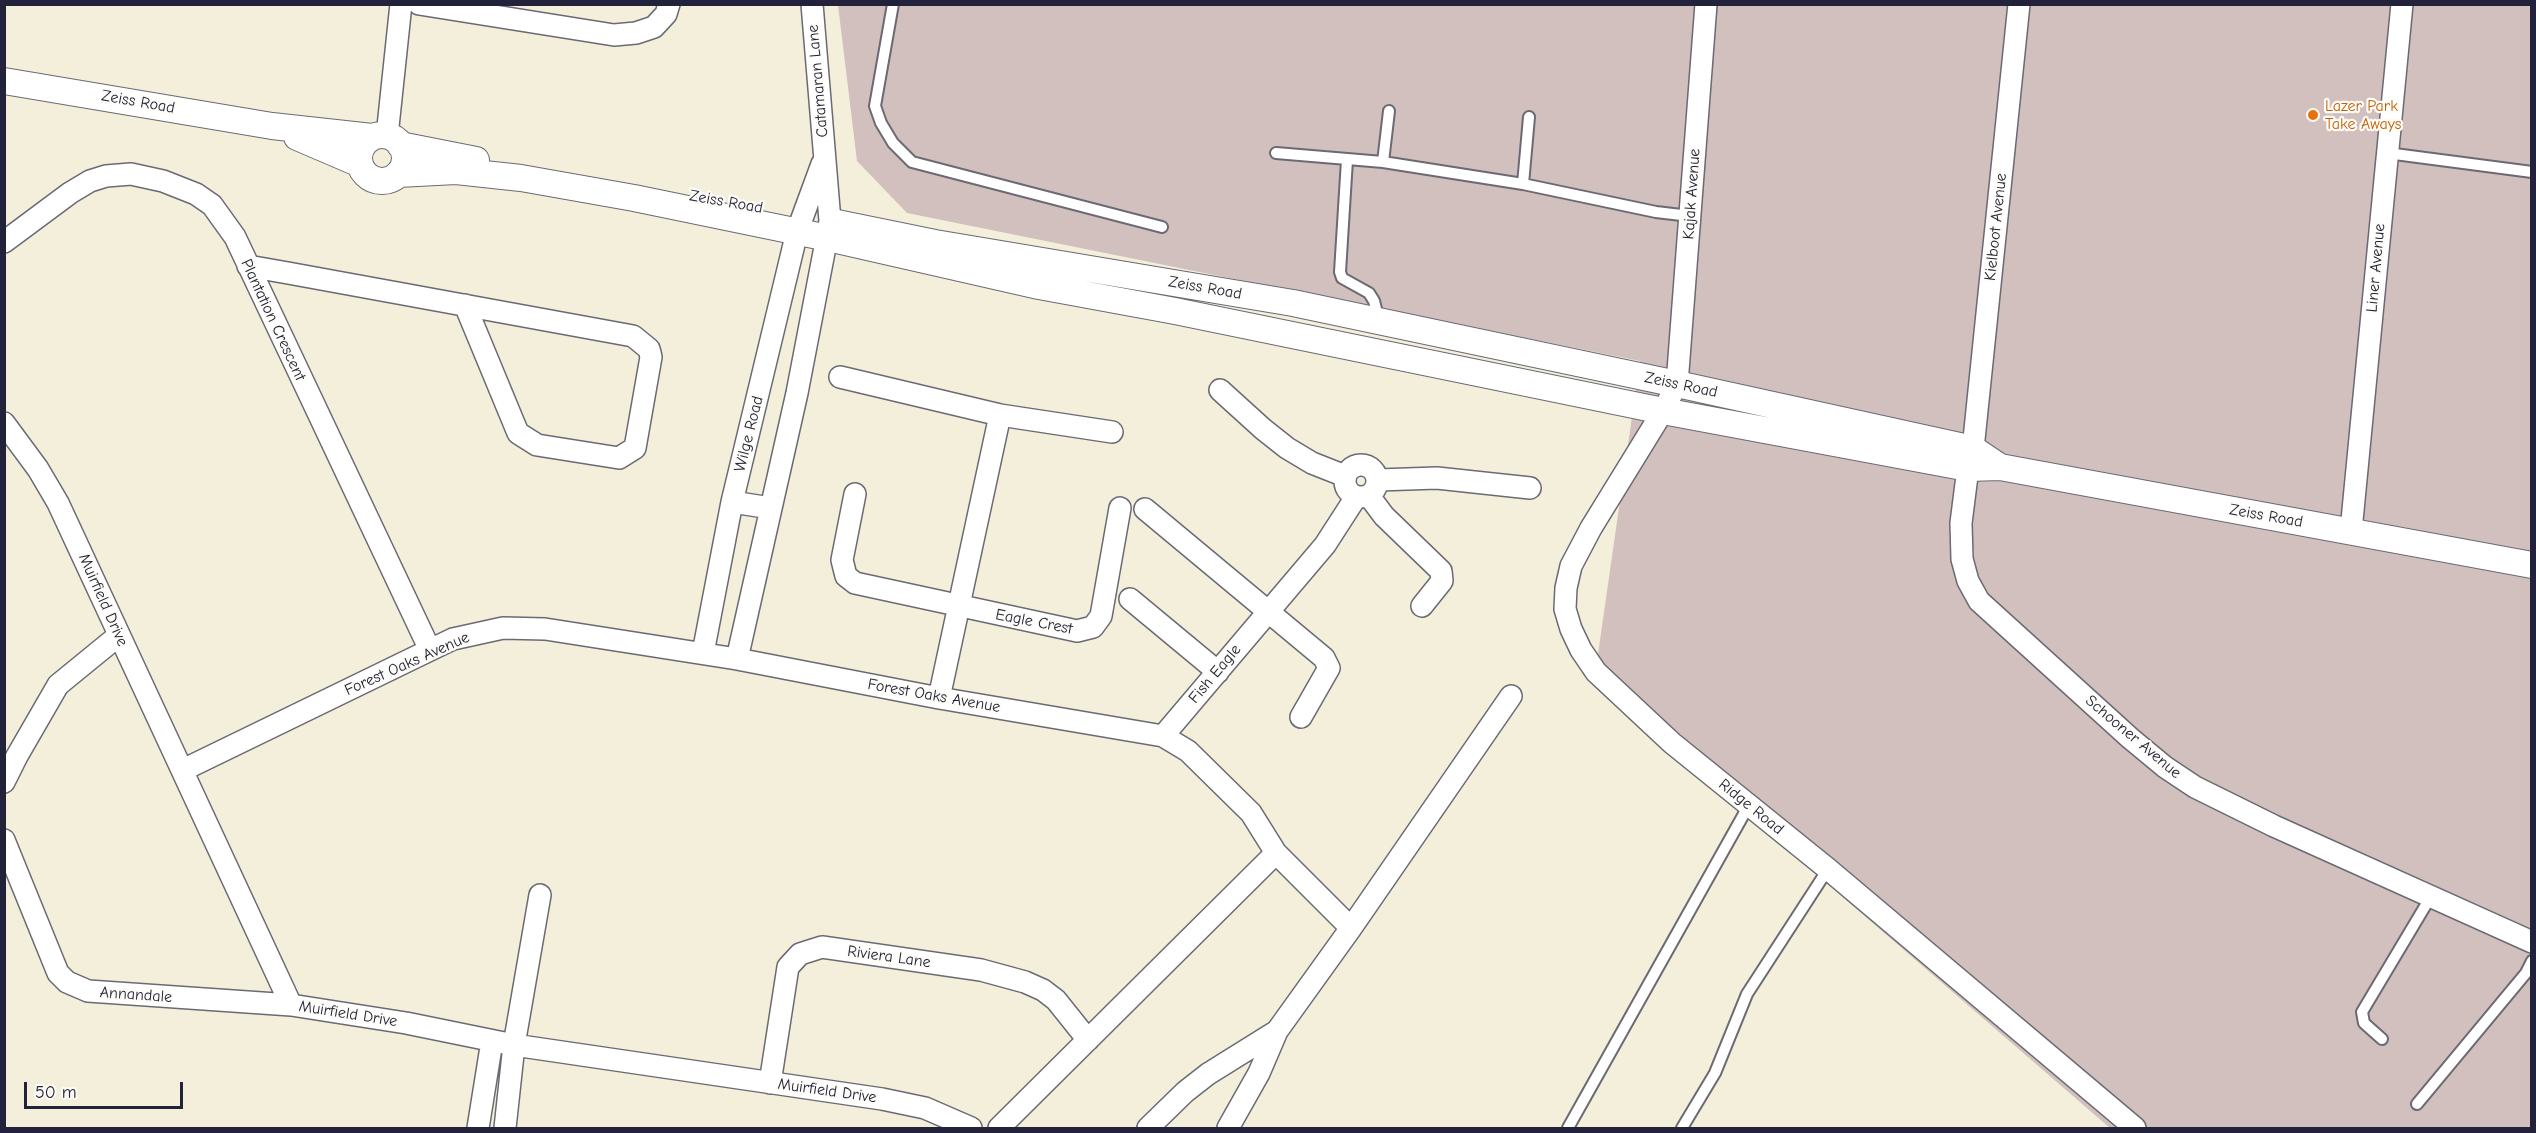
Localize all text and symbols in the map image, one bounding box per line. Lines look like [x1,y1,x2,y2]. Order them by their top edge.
street label: Catamaran Lane [804,24,832,138]
street label: Zeiss Road [100,86,176,118]
place label: Lazer Park Take Aways [2325,96,2402,134]
marker: Lazer Park Take Aways [2306,108,2320,122]
street label: Kajak Avenue [1679,148,1705,240]
street label: Kielboot Avenue [1981,172,2011,282]
street label: Zeiss Road [688,186,764,218]
street label: Liner Avenue [2363,223,2389,313]
street label: Plantation Crescent [236,256,310,384]
street label: Zeiss Road [1167,272,1243,304]
street label: Zeiss Road [1643,368,1719,402]
street label: Wilge Road [730,394,768,474]
street label: Zeiss Road [2228,500,2304,532]
street label: Muirfield Drive [74,551,132,649]
street label: Eagle Crest [994,605,1074,639]
street label: Forest Oaks Avenue [342,628,472,700]
street label: Fish Eagle [1185,641,1245,707]
street label: Forest Oaks Avenue [866,675,1002,717]
street label: Schooner Avenue [2081,691,2185,783]
street label: Ridge Road [1715,775,1787,839]
street label: Riviera Lane [846,942,932,972]
street label: Annandale [99,983,173,1007]
street label: Muirfield Drive [297,997,399,1031]
scale bar [27,1070,186,1108]
street label: Muirfield Drive [776,1075,878,1107]
text: 50 m [35,1082,77,1103]

